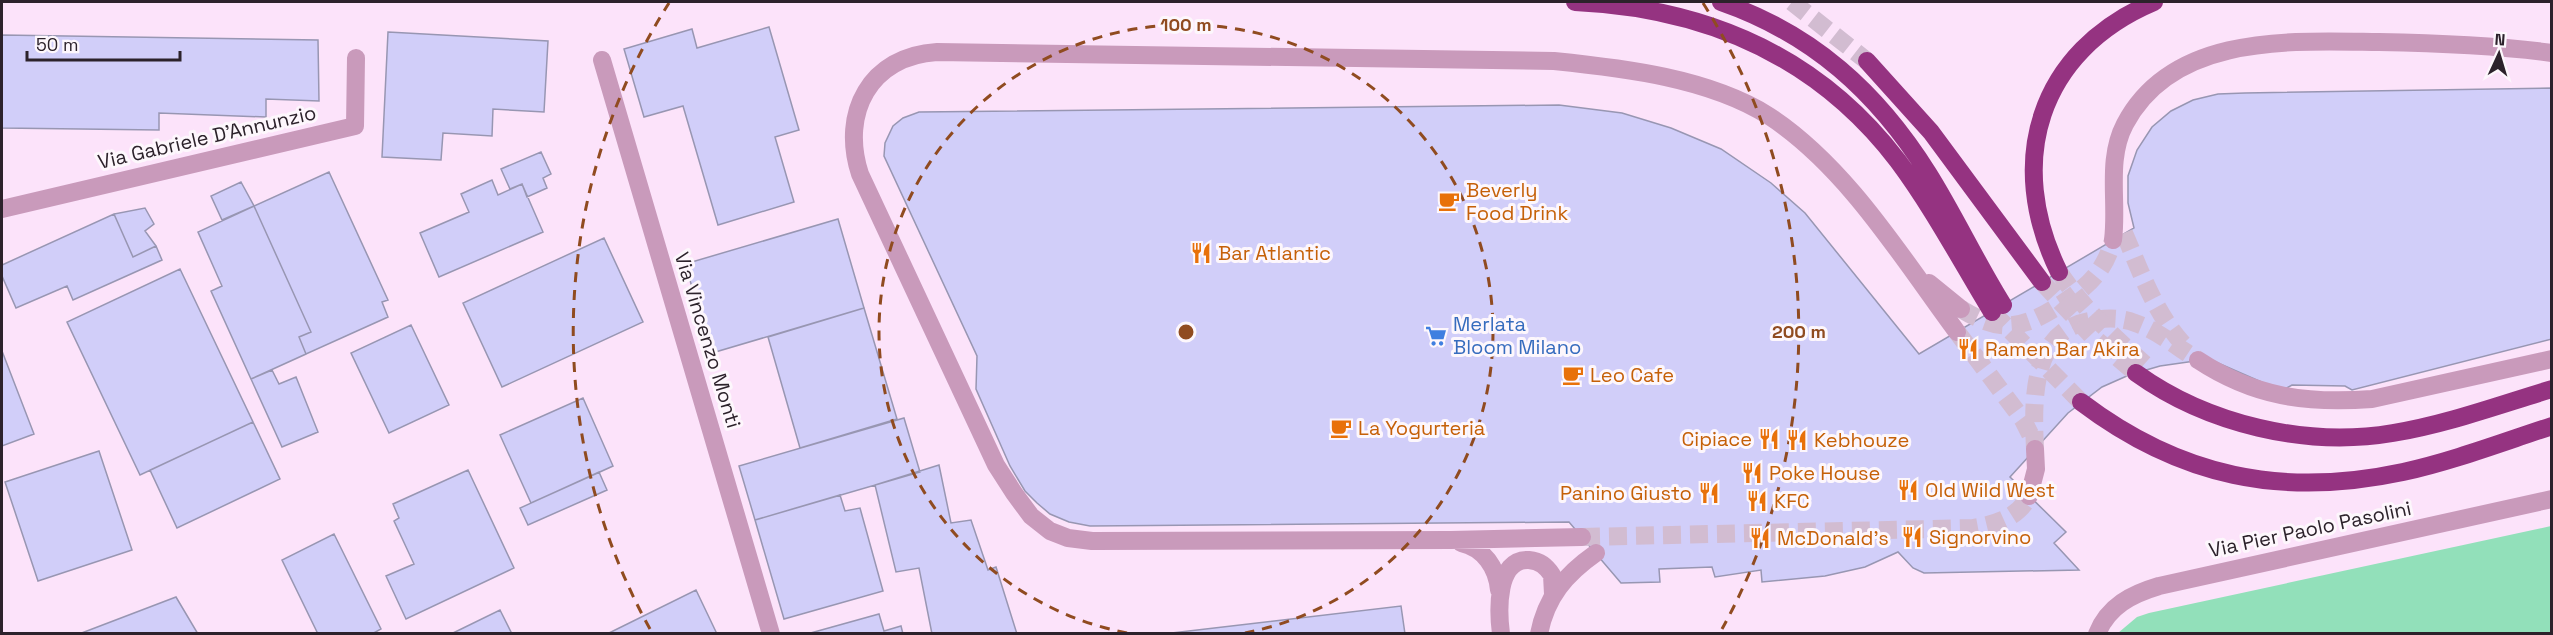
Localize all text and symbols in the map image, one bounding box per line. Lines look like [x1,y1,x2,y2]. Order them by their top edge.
text: 100 m [1160,13,1212,36]
scale bar [27,24,180,62]
north arrow [2469,24,2529,84]
text: N [2494,29,2506,50]
text: 50 m [36,33,78,56]
street label: Via Gabriele D'Annunzio [95,99,319,175]
place label: Beverly Food Drink [1466,177,1568,226]
cafe icon: Beverly Food Drink [1437,189,1461,213]
place label: Bar Atlantic [1218,240,1331,266]
restaurant icon: Bar Atlantic [1189,241,1213,265]
street label: Via Vincenzo Monti [669,249,747,431]
place label: Merlata Bloom Milano [1453,311,1581,360]
text: 200 m [1772,320,1826,343]
centre of rings [1176,322,1196,342]
supermarket icon: Merlata Bloom Milano [1424,324,1448,348]
place label: Ramen Bar Akira [1985,336,2140,362]
restaurant icon: Ramen Bar Akira [1956,337,1980,361]
place label: Leo Cafe [1590,362,1674,388]
cafe icon: Leo Cafe [1561,363,1585,387]
place label: La Yogurteria [1358,415,1485,441]
cafe icon: La Yogurteria [1329,416,1353,440]
place label: Cipiace [1681,426,1752,452]
restaurant icon: Cipiace [1757,427,1781,451]
place label: Kebhouze [1814,427,1909,453]
restaurant icon: Kebhouze [1785,428,1809,452]
place label: Poke House [1769,460,1880,486]
restaurant icon: Poke House [1740,461,1764,485]
place label: Old Wild West [1925,477,2055,503]
restaurant icon: Old Wild West [1896,478,1920,502]
place label: Panino Giusto [1560,480,1692,506]
restaurant icon: Panino Giusto [1697,481,1721,505]
place label: KFC [1774,488,1810,514]
restaurant icon: KFC [1745,489,1769,513]
street label: Via Pier Paolo Pasolini [2206,495,2414,563]
place label: Signorvino [1929,524,2031,550]
place label: McDonald's [1777,525,1889,551]
restaurant icon: Signorvino [1900,525,1924,549]
restaurant icon: McDonald's [1748,526,1772,550]

